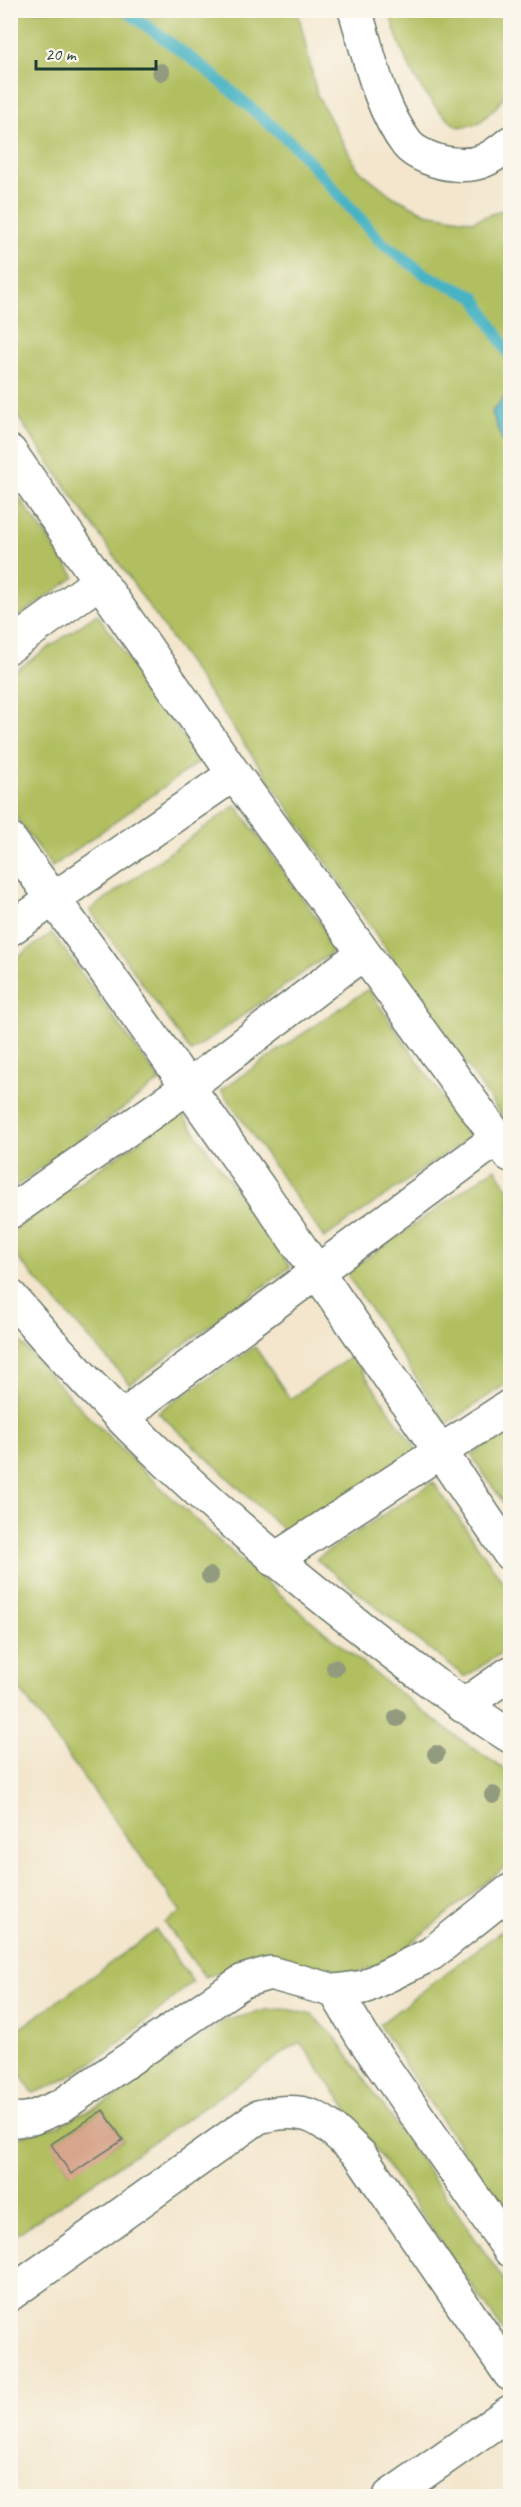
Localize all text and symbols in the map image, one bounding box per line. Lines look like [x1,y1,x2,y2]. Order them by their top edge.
scale bar [36,33,156,71]
text: 20 m [45,43,78,65]

